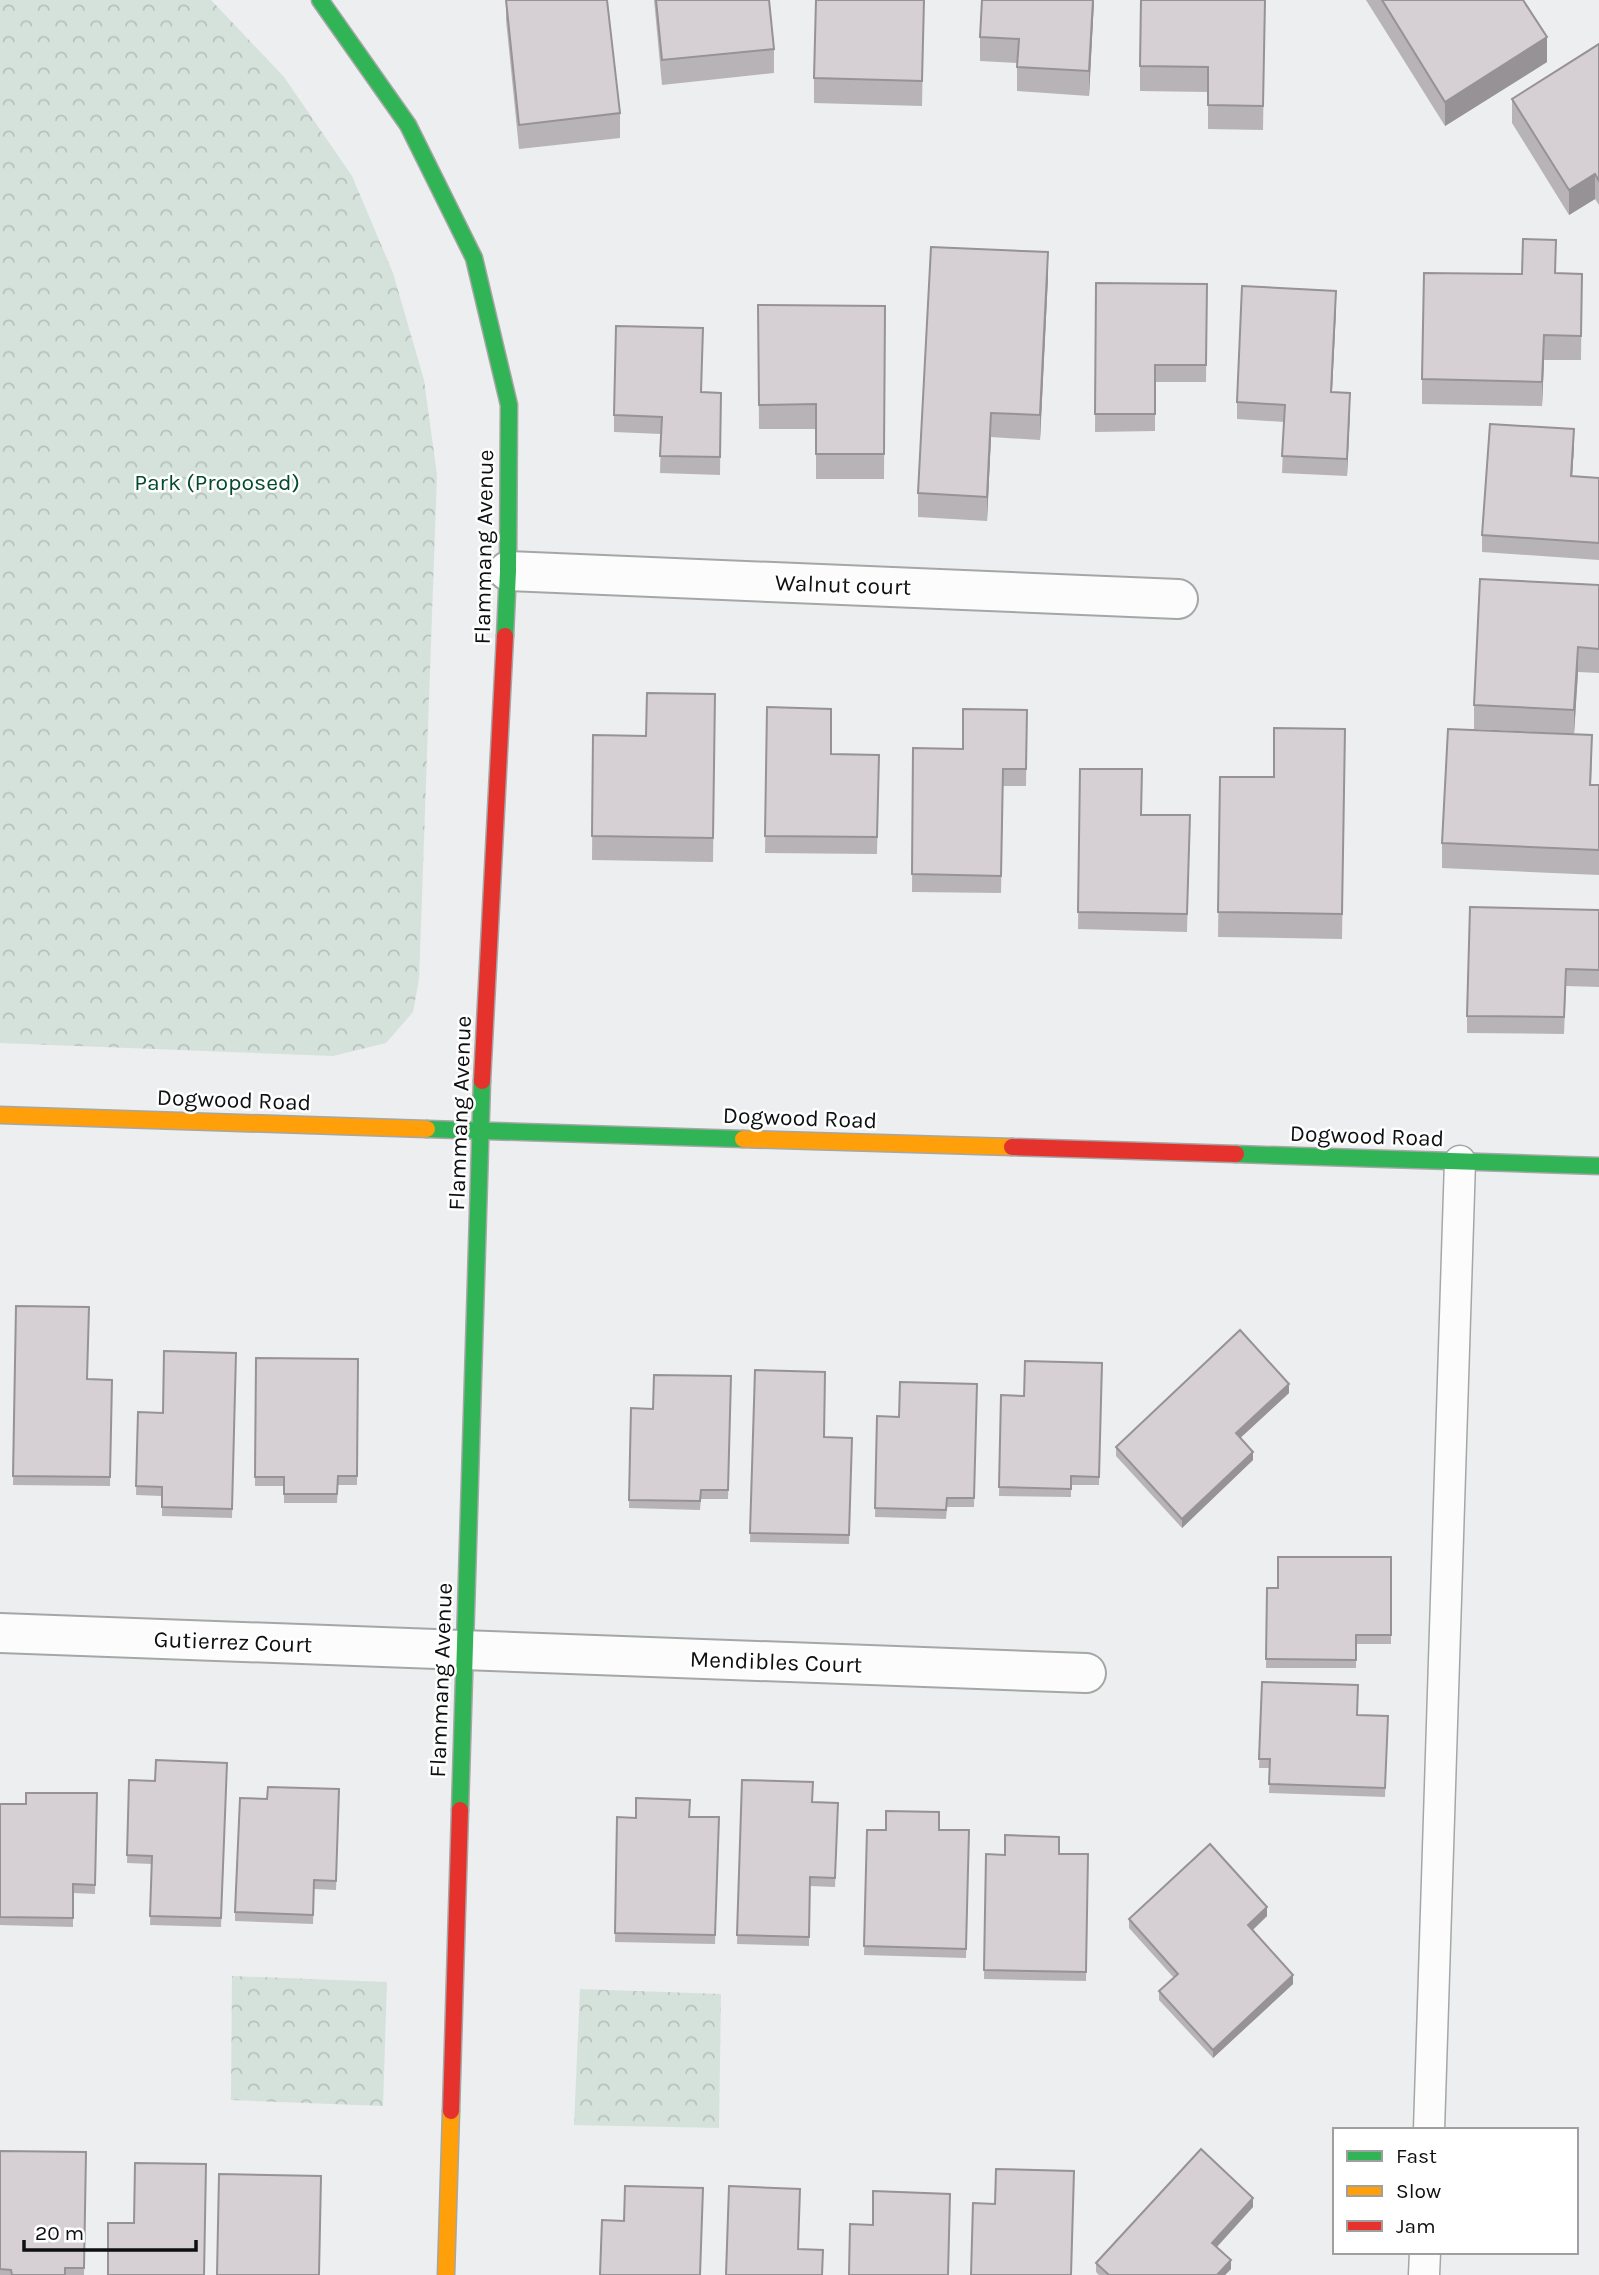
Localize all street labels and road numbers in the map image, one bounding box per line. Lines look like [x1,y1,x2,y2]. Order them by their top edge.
street label: Flammang Avenue [469,449,499,645]
street label: Walnut court [774,569,912,601]
street label: Flammang Avenue [443,1015,477,1211]
street label: Dogwood Road [156,1084,312,1116]
street label: Dogwood Road [722,1102,878,1134]
street label: Dogwood Road [1289,1120,1445,1152]
street label: Flammang Avenue [424,1582,458,1778]
street label: Gutierrez Court [153,1626,313,1658]
street label: Mendibles Court [689,1645,863,1679]

